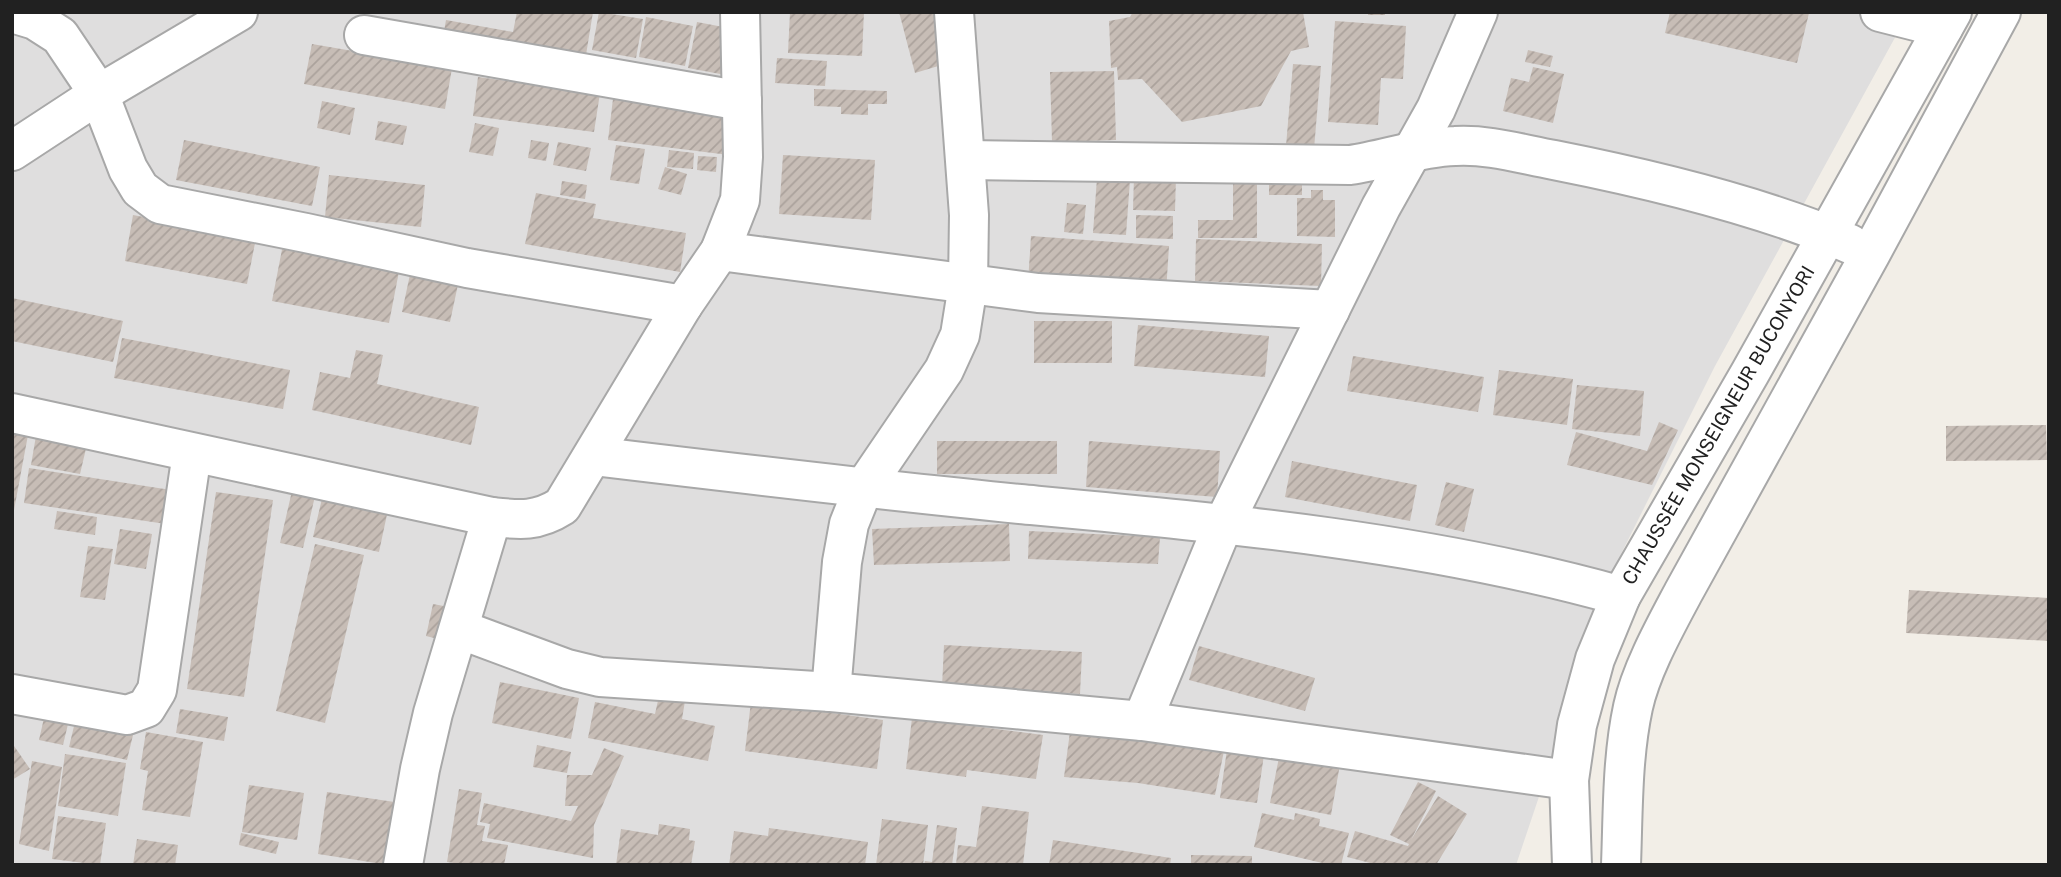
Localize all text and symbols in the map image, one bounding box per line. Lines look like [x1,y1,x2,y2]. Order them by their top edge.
street label: CHAUSSÉE MONSEIGNEUR BUCONYORI [1617,262,1819,588]

